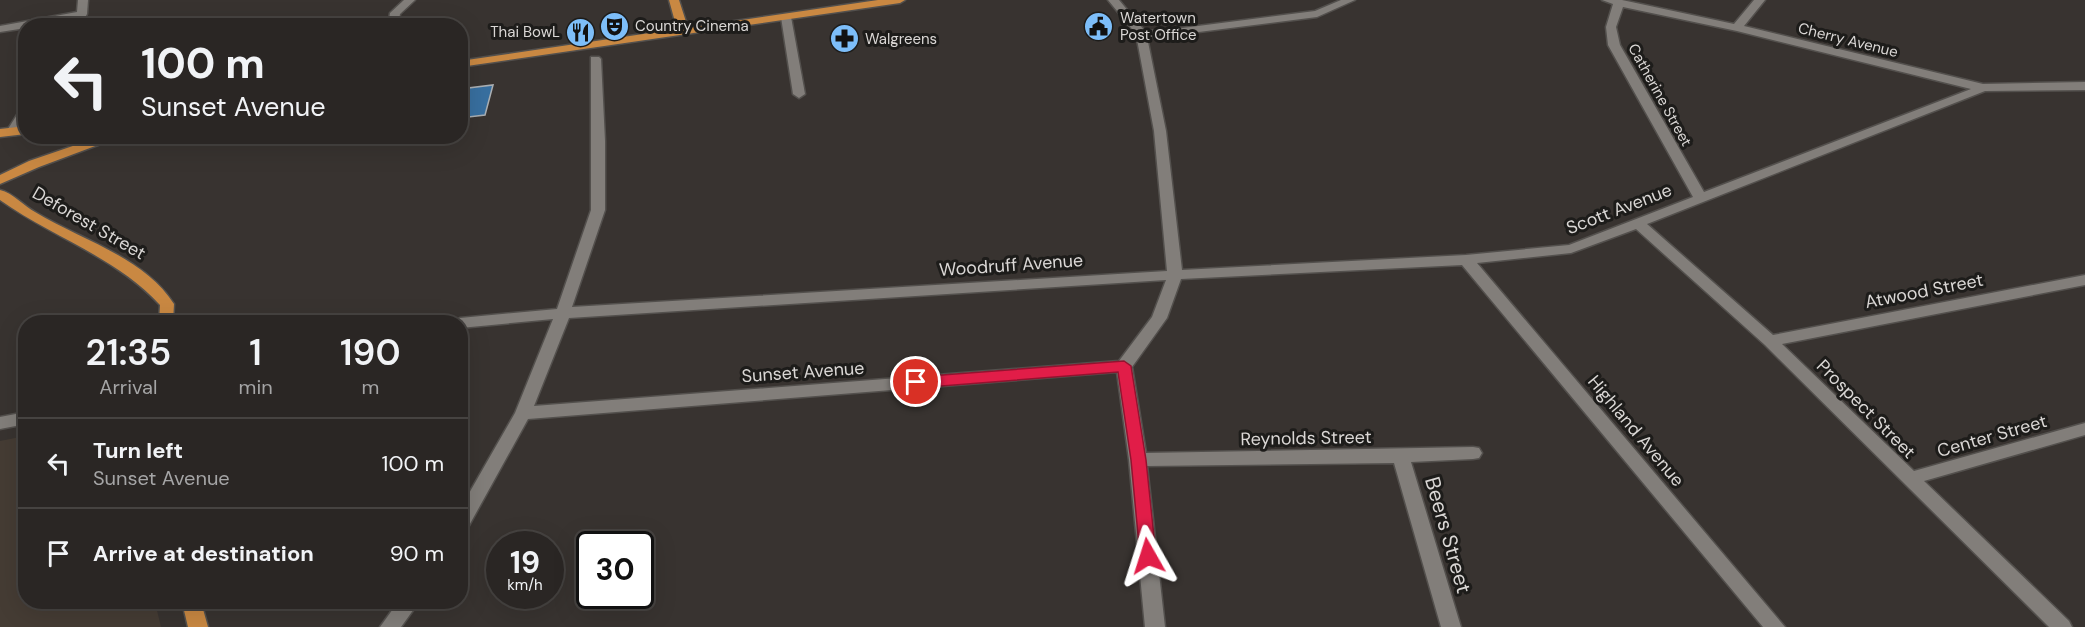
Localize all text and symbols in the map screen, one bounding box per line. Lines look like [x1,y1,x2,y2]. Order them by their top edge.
place label: Watertown Post Office [1120,8,1197,45]
theatre icon: Country Cinema [598,10,630,42]
public building icon: Watertown Post Office [1083,11,1115,43]
restaurant icon: Thai BowL [565,16,597,48]
place label: Country Cinema [635,16,749,36]
street label: Cherry Avenue [1796,18,1900,62]
place label: Thai BowL [490,22,560,42]
pharmacy icon: Walgreens [828,23,860,55]
place label: Walgreens [865,29,937,49]
text: 100 m [141,36,265,91]
street label: Catherine Street [1623,40,1697,150]
icon: left [42,42,120,120]
text: Sunset Avenue [141,89,326,124]
street label: Scott Avenue [1563,178,1675,240]
street label: Deforest Street [28,181,150,265]
street label: Woodruff Avenue [938,248,1084,282]
street label: Atwood Street [1863,268,1985,314]
text: 21:35 [85,329,171,376]
text: 1 [249,329,262,376]
text: 190 [340,329,401,376]
street label: Prospect Street [1811,354,1921,464]
street label: Sunset Avenue [741,356,865,388]
pin [890,356,941,407]
icon: arrive [899,365,932,398]
street label: Highland Avenue [1582,370,1690,492]
text: Arrival [99,374,157,400]
text: min [239,374,273,400]
text: m [361,374,379,400]
street label: Center Street [1934,409,2050,463]
street label: Reynolds Street [1240,425,1372,451]
text: Turn left [93,436,183,465]
icon: left [42,447,75,480]
text: 100 m [382,449,444,478]
text: Sunset Avenue [93,465,230,491]
street label: Beers Street [1418,473,1478,597]
position arrow [1116,524,1180,588]
speed limit sign: 30 [576,531,654,609]
icon: arrive [42,537,75,570]
text: Arrive at destination [93,539,314,568]
text: 90 m [390,539,444,568]
text: 19 [510,543,540,582]
text: km/h [507,575,543,595]

